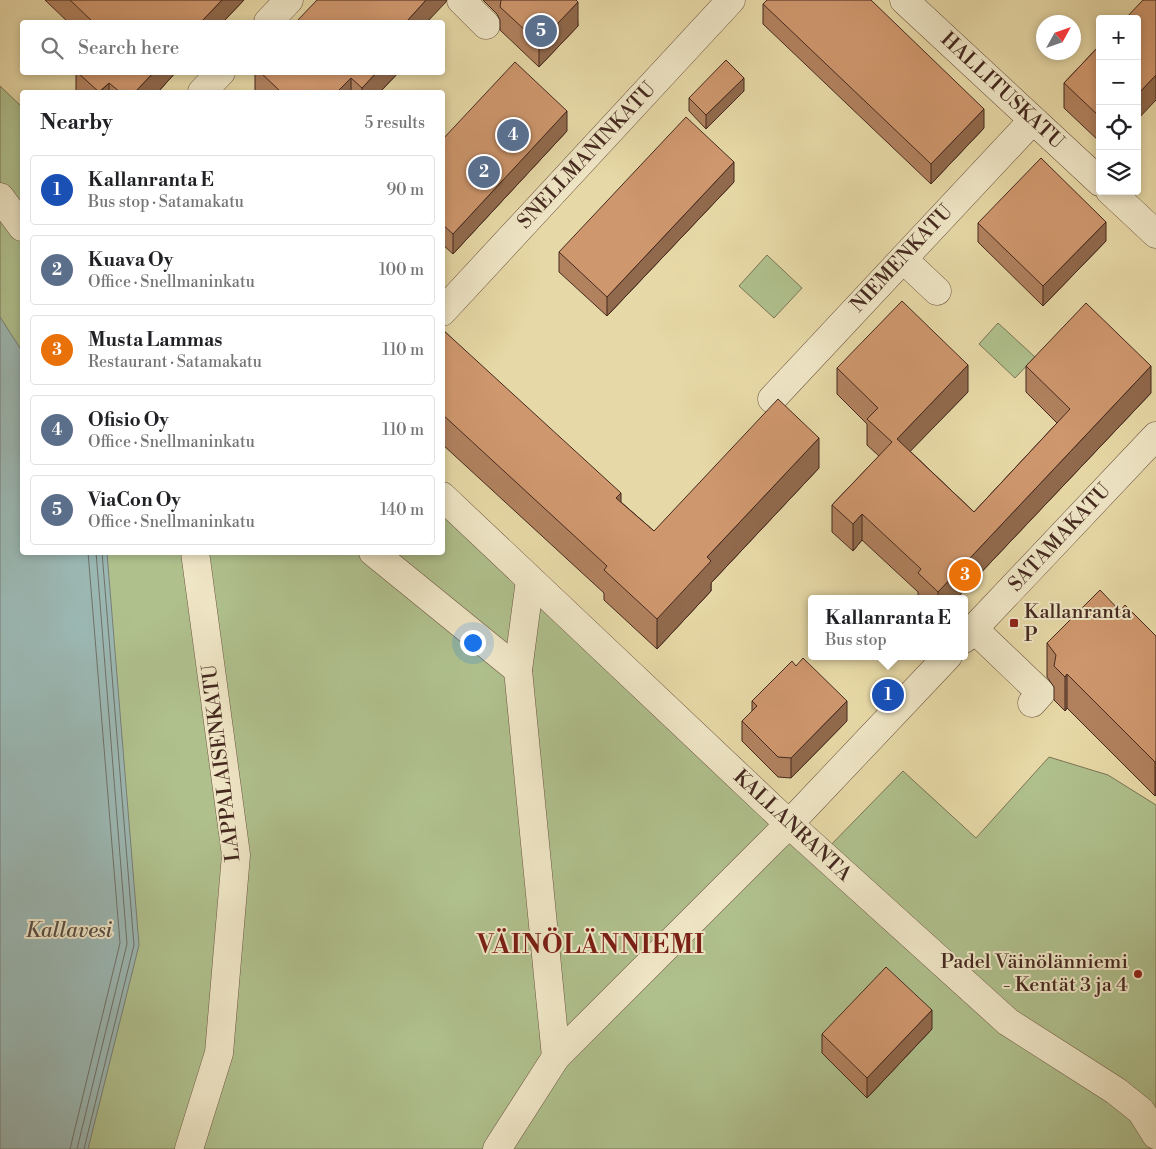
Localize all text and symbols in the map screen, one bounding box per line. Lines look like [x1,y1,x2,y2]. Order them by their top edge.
pin: 5 [525,12,557,50]
north arrow [1036,15,1081,60]
map controls [1096,15,1141,195]
button: + [1096,15,1141,60]
search box [20,20,445,75]
street label: HALLITUSKATU [935,27,1069,155]
icon: search [38,34,66,62]
text: Search here [78,36,179,60]
button: − [1096,60,1141,105]
street label: SNELLMANINKATU [513,77,662,234]
button: locate [1096,105,1141,150]
text: Nearby [40,110,113,136]
text: 5 results [364,113,425,133]
pin: 4 [497,116,529,154]
button: layers [1096,150,1141,195]
pin: 2 [468,153,500,191]
text: Kallanranta E [88,168,214,192]
text: 1 [53,180,61,200]
text: 90 m [386,180,424,200]
text: Bus stop · Satamakatu [88,192,244,212]
street label: NIEMENKATU [846,200,959,318]
text: Kuava Oy [88,248,173,272]
text: 2 [52,260,62,280]
text: 100 m [379,260,424,280]
text: Office · Snellmaninkatu [88,272,255,292]
text: Musta Lammas [88,328,222,352]
text: 3 [52,340,62,360]
text: 110 m [382,340,424,360]
text: Restaurant · Satamakatu [88,352,262,372]
text: Ofisio Oy [88,408,169,432]
text: 4 [52,420,62,440]
text: 110 m [382,420,424,440]
text: Office · Snellmaninkatu [88,432,255,452]
street label: SATAMAKATU [1004,479,1117,597]
text: ViaCon Oy [88,488,181,512]
text: 5 [52,500,62,520]
text: 140 m [380,500,424,520]
text: Office · Snellmaninkatu [88,512,255,532]
pin: 3 [949,556,981,594]
popup [808,595,968,660]
place label: Kallanranta P [1024,600,1132,648]
text: Kallanranta E [825,606,951,630]
marker: Kallanranta P [1008,617,1020,629]
your location [460,630,486,656]
text: Bus stop [825,630,887,650]
street label: LAPPALAISENKATU [197,663,246,863]
pin: 1 [872,676,904,714]
street label: KALLANRANTA [728,765,857,888]
water label: Kallavesi [26,918,113,944]
district label: VÄINÖLÄNNIEMI [476,927,705,961]
place label: Padel Väinölänniemi - Kentät 3 ja 4 [941,950,1128,998]
marker: Padel Väinölänniemi - Kentät 3 ja 4 [1132,968,1144,980]

